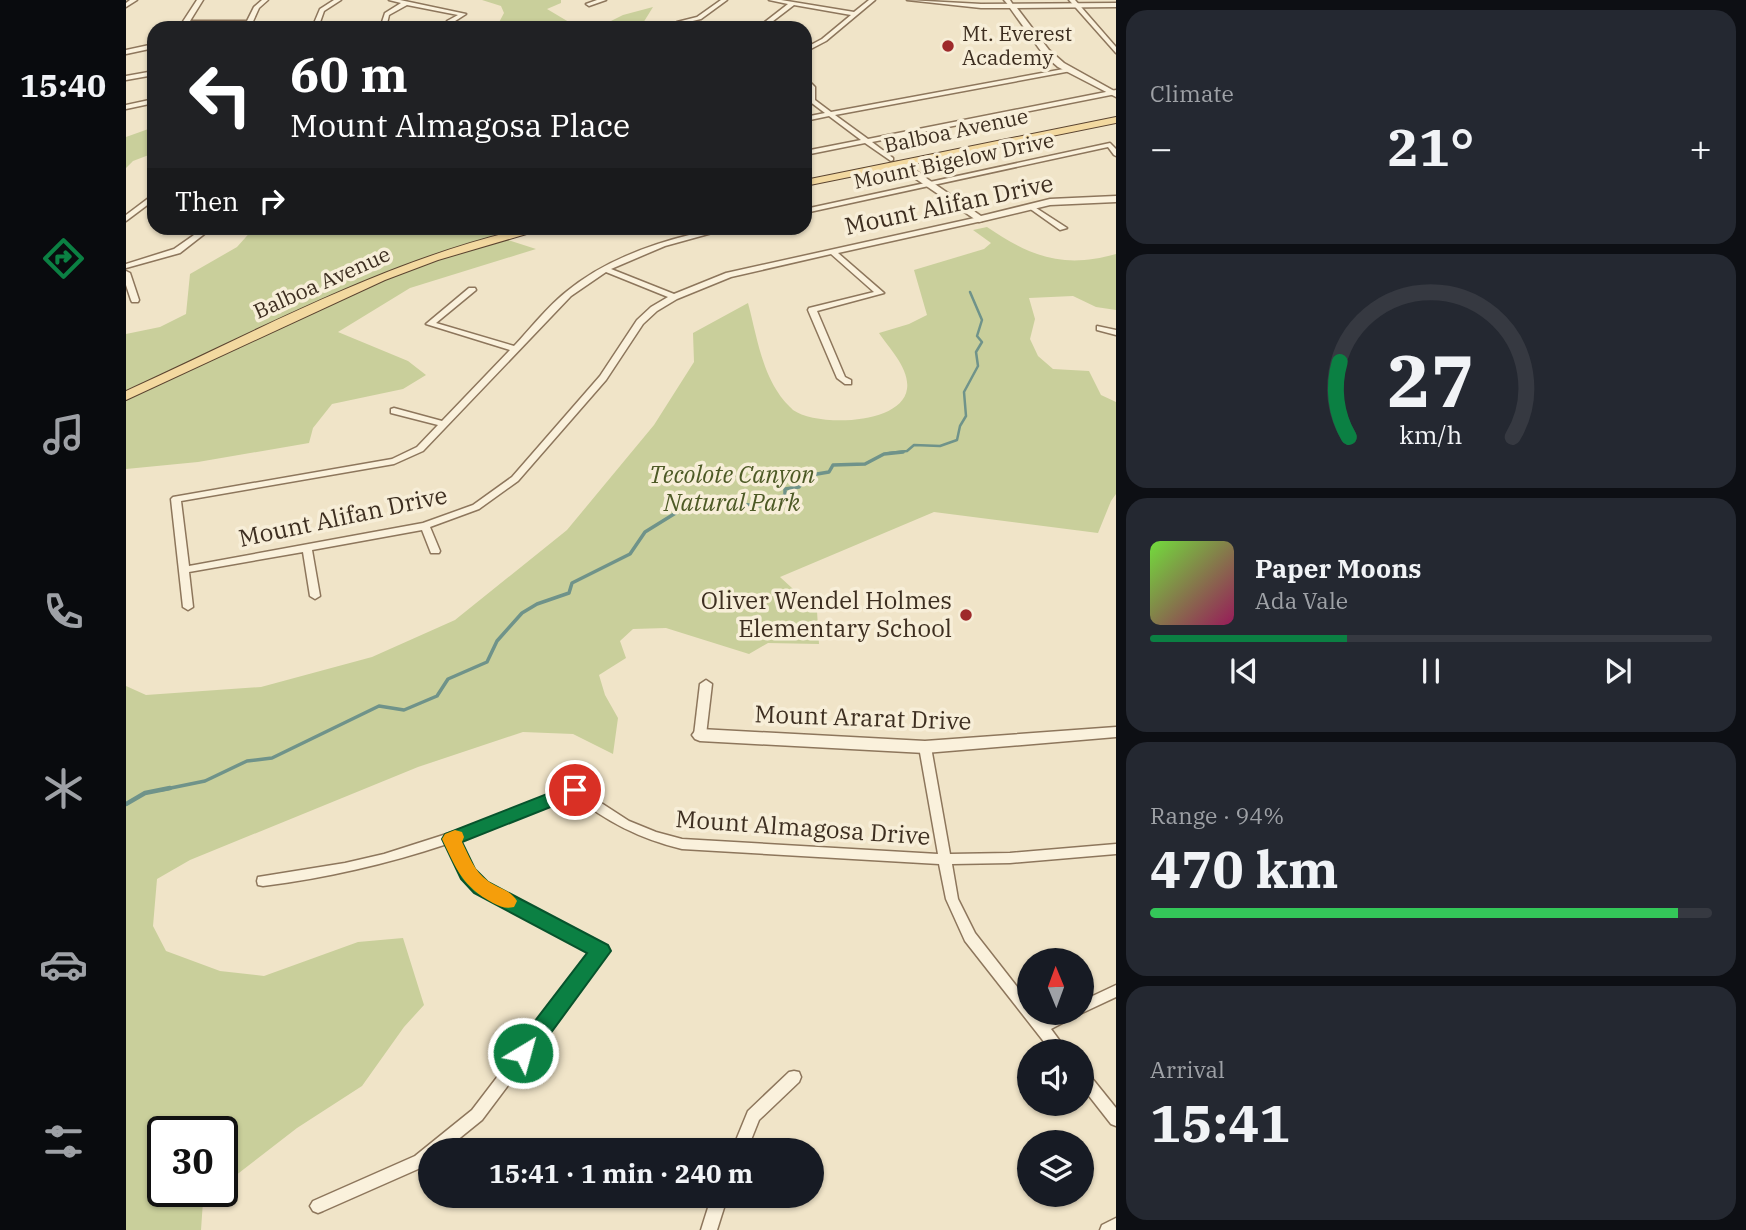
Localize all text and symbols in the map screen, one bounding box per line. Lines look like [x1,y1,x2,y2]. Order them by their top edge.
place label: Mt. Everest Academy [962,19,1072,71]
marker: Mt. Everest Academy [940,38,956,54]
text: 60 m [290,42,408,105]
icon: left [175,49,266,140]
text: 15:40 [20,64,106,106]
text: Climate [1150,78,1234,108]
street label: Balboa Avenue [881,101,1031,159]
text: Mount Almagosa Place [290,104,630,146]
text: 21° [1388,113,1474,180]
text: − [1150,123,1173,172]
text: + [1689,123,1712,172]
street label: Mount Bigelow Drive [851,125,1057,195]
street label: Mount Alifan Drive [842,166,1056,242]
icon: right [253,182,291,220]
text: Then [175,184,239,218]
icon: directions [39,234,88,283]
street label: Balboa Avenue [249,239,394,325]
text: 27 [1387,332,1475,427]
icon: music [39,410,88,459]
text: km/h [1399,418,1463,451]
park label: Tecolote Canyon Natural Park [649,458,815,518]
street label: Mount Alifan Drive [236,478,450,554]
text: Paper Moons [1255,551,1422,585]
place label: Oliver Wendel Holmes Elementary School [701,584,952,644]
text: Ada Vale [1255,585,1348,615]
icon: phone [39,587,88,636]
marker: Oliver Wendel Holmes Elementary School [958,607,974,623]
icon: previous [1225,652,1263,690]
icon: pause [1412,652,1450,690]
icon: next [1599,652,1637,690]
street label: Mount Ararat Drive [754,697,972,737]
pin [545,760,605,820]
icon: climate [39,764,88,813]
icon: arrive [556,771,594,809]
text: Range · 94% [1150,800,1284,830]
street label: Mount Almagosa Drive [675,802,932,852]
text: 470 km [1150,835,1339,902]
icon: car [39,940,88,989]
north arrow [1017,948,1094,1026]
map controls [1017,948,1094,1207]
position arrow [486,1016,560,1090]
button: sound [1017,1039,1094,1116]
text: Arrival [1150,1054,1225,1084]
text: 15:41 [1150,1089,1291,1156]
speed limit sign: 30 [147,1116,238,1207]
icon: filters [39,1117,88,1166]
button: layers [1017,1130,1094,1207]
text: 15:41 · 1 min · 240 m [489,1156,753,1190]

